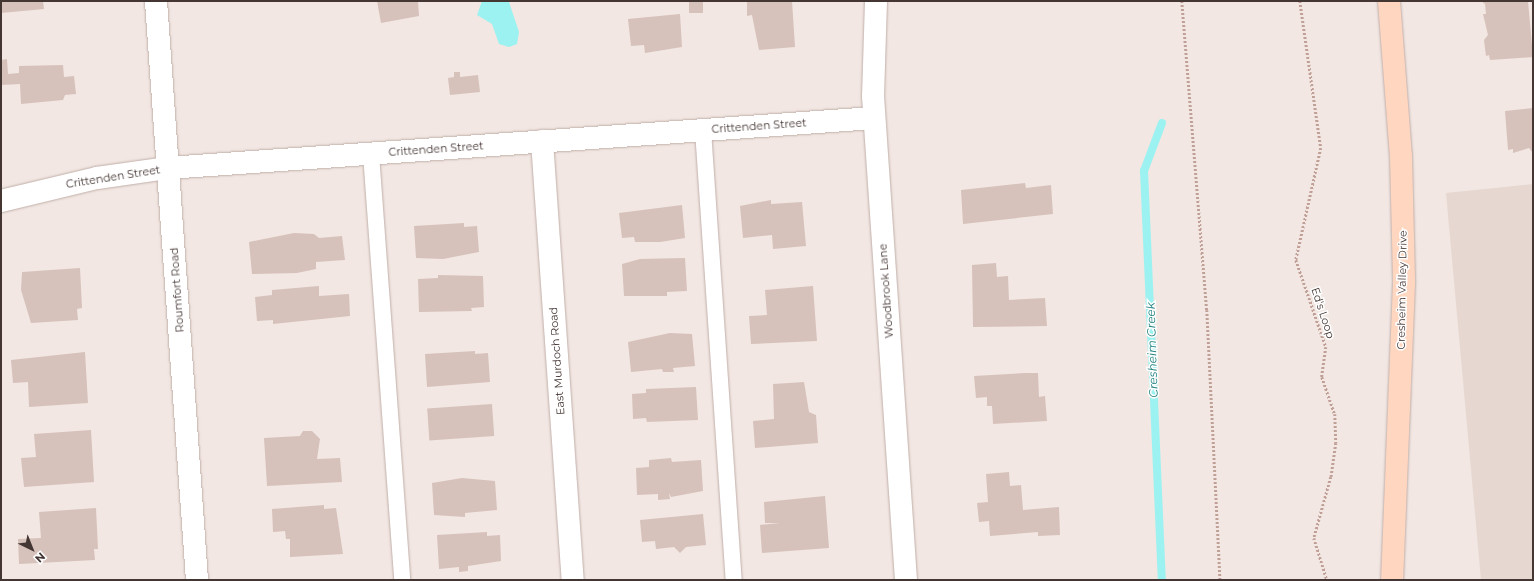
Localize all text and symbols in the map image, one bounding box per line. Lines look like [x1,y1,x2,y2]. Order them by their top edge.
street label: Crittenden Street [711,116,807,136]
street label: Crittenden Street [388,139,484,159]
street label: Crittenden Street [65,163,161,191]
street label: Cresheim Valley Drive [1394,230,1410,350]
street label: Woodbrook Lane [876,243,896,339]
street label: Roumfort Road [167,247,187,333]
street label: Ed's Loop [1309,286,1337,340]
water label: Cresheim Creek [1143,302,1161,398]
street label: East Murdoch Road [547,307,567,415]
north arrow [12,529,52,569]
text: N [32,550,48,566]

